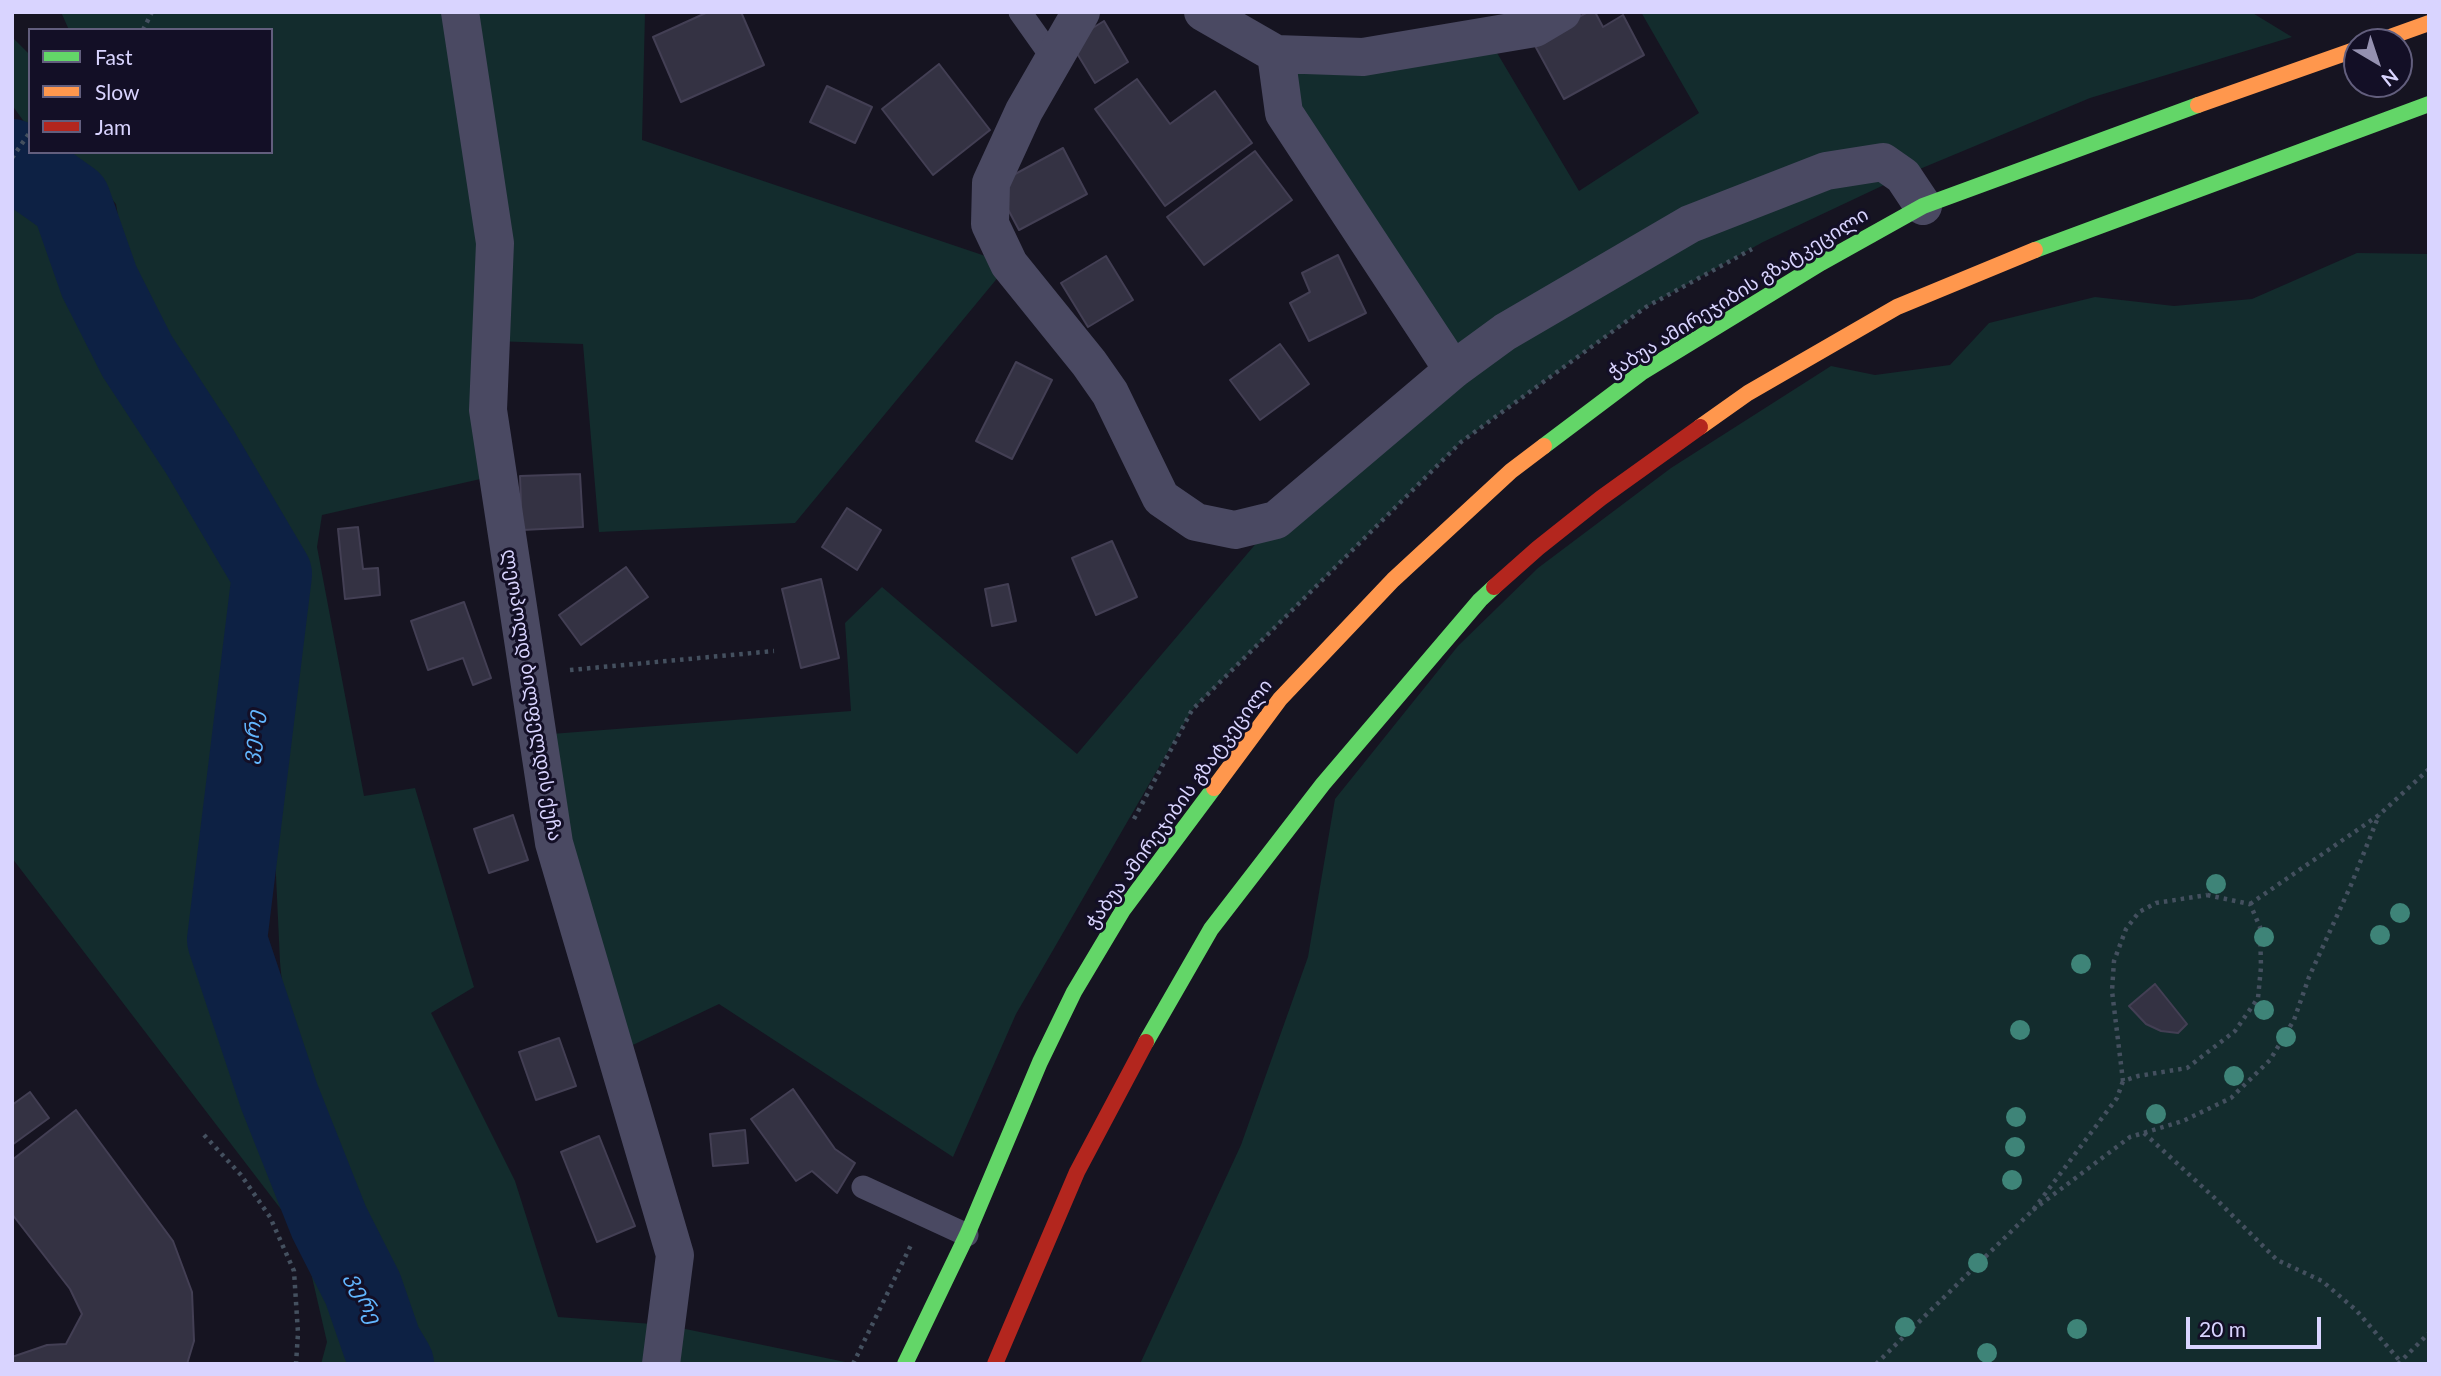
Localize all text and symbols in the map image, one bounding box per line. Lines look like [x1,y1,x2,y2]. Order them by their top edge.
legend [28,28,273,154]
north arrow [2343,28,2413,98]
text: Fast [95,44,132,69]
text: N [2377,65,2403,92]
text: Slow [95,79,139,104]
text: Jam [95,114,131,139]
street label: ჭაბუა ამირეჯიბის გზატკეცილი [1604,203,1872,383]
street label: ლეოპოლდ ბილფელდის ქუჩა [498,547,566,843]
street label: ჭაბუა ამირეჯიბის გზატკეცილი [1081,675,1277,933]
water label: ვერე [236,709,268,765]
water label: ვერე [341,1268,387,1328]
scale bar [2189,1302,2324,1346]
text: 20 m [2199,1316,2246,1341]

